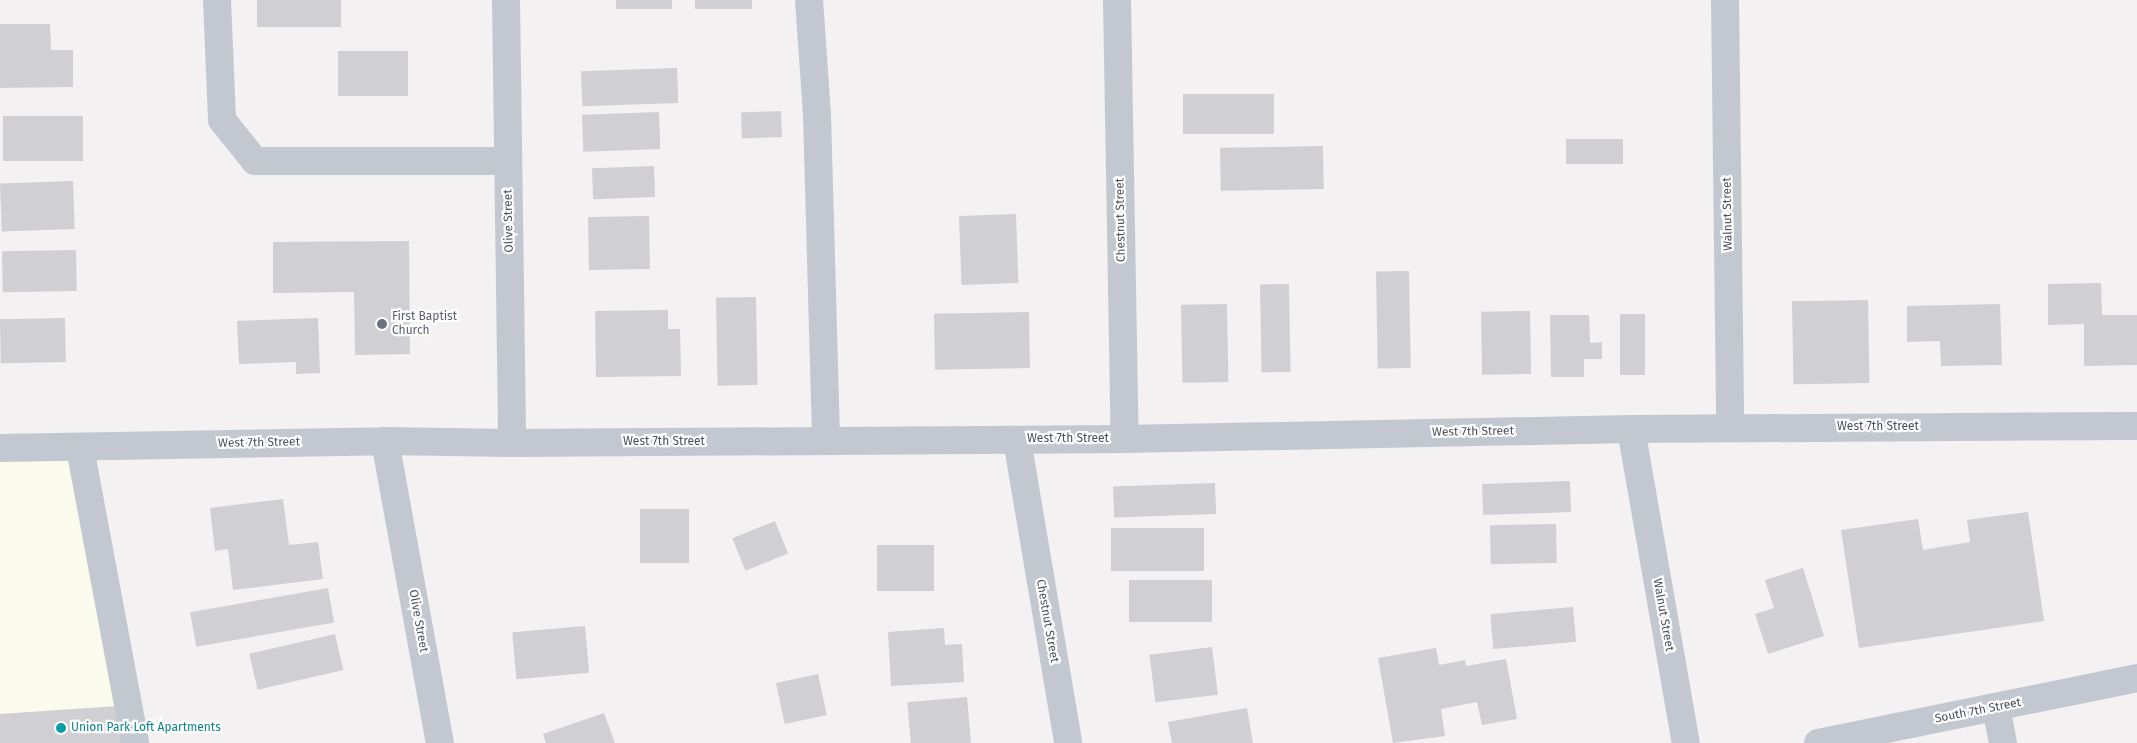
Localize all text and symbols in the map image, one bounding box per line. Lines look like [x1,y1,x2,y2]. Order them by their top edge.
street label: Walnut Street [1720,177,1736,251]
street label: Chestnut Street [1113,178,1129,262]
street label: Olive Street [501,189,517,253]
place label: First Baptist Church [392,310,457,338]
marker: First Baptist Church [376,318,388,330]
street label: West 7th Street [1837,420,1919,434]
street label: West 7th Street [1432,424,1514,440]
street label: West 7th Street [1027,432,1109,446]
street label: West 7th Street [218,435,300,451]
street label: West 7th Street [623,435,705,449]
street label: Chestnut Street [1033,578,1061,664]
street label: Walnut Street [1650,578,1676,652]
street label: Olive Street [405,589,431,653]
street label: South 7th Street [1934,696,2022,726]
place label: Union Park Loft Apartments [71,721,221,735]
marker: Union Park Loft Apartments [55,722,67,734]

